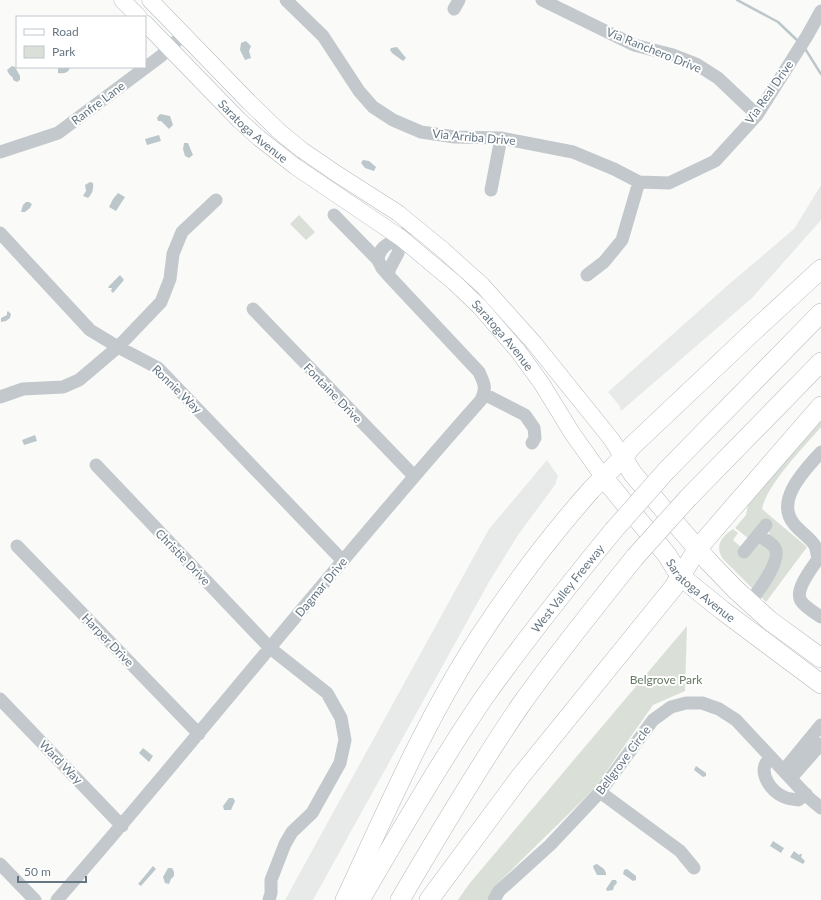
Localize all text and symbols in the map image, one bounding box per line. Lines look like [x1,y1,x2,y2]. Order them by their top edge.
legend [16,16,146,68]
text: Road [52,24,79,39]
street label: Via Ranchero Drive [604,24,704,76]
text: Park [52,44,76,59]
street label: Via Real Drive [742,57,796,127]
street label: Ranfre Lane [68,78,128,128]
street label: Saratoga Avenue [215,96,291,166]
street label: Via Arriba Drive [432,126,516,148]
street label: Saratoga Avenue [469,296,537,373]
street label: Fontaine Drive [301,360,365,426]
street label: Ronnie Way [149,362,206,417]
street label: Christie Drive [152,526,214,588]
street label: West Valley Freeway [528,540,607,635]
street label: Dagmar Drive [292,554,350,620]
street label: Saratoga Avenue [663,556,738,625]
street label: Harper Drive [79,610,137,670]
park label: Belgrove Park [630,672,703,687]
street label: Bellgrove Circle [592,723,654,797]
street label: Ward Way [36,737,86,788]
scale bar [18,858,86,884]
text: 50 m [24,864,51,879]

